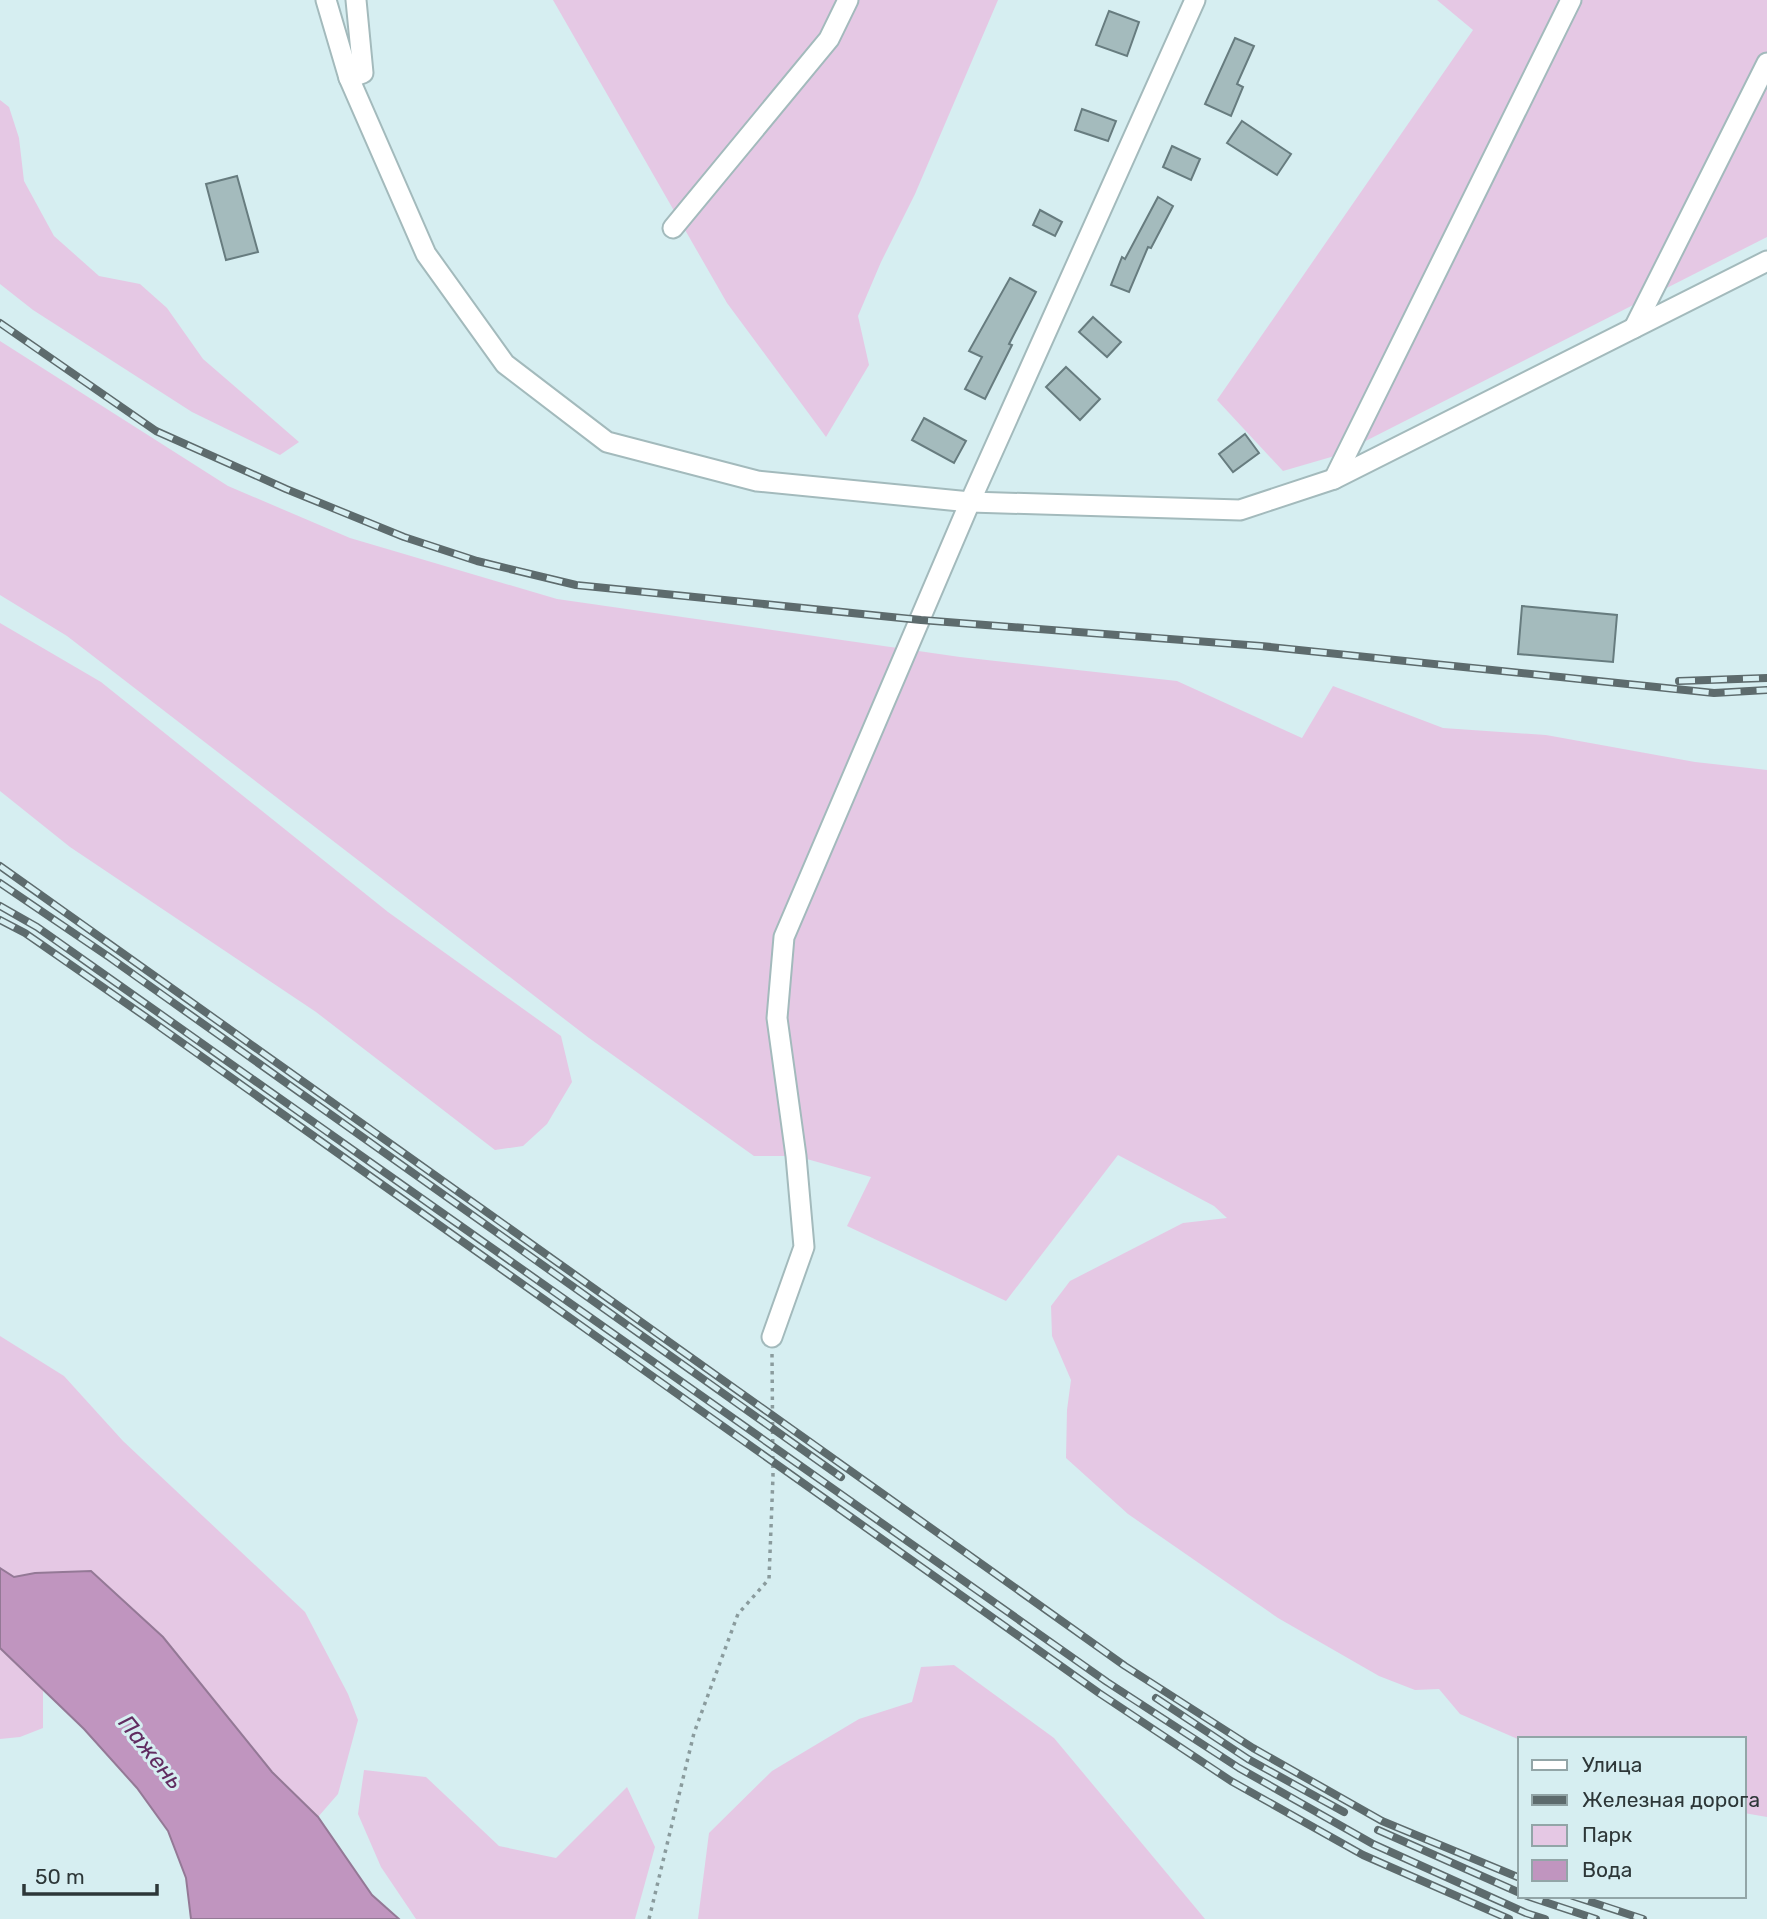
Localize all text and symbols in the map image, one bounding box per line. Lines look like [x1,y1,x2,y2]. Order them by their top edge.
water label: Пажень [113,1709,189,1795]
legend [1518,1737,1746,1898]
text: Улица [1582,1752,1642,1777]
text: Железная дорога [1582,1787,1760,1812]
text: Парк [1582,1822,1632,1847]
scale bar [24,1853,158,1897]
text: Вода [1582,1857,1632,1882]
text: 50 m [35,1864,85,1889]

